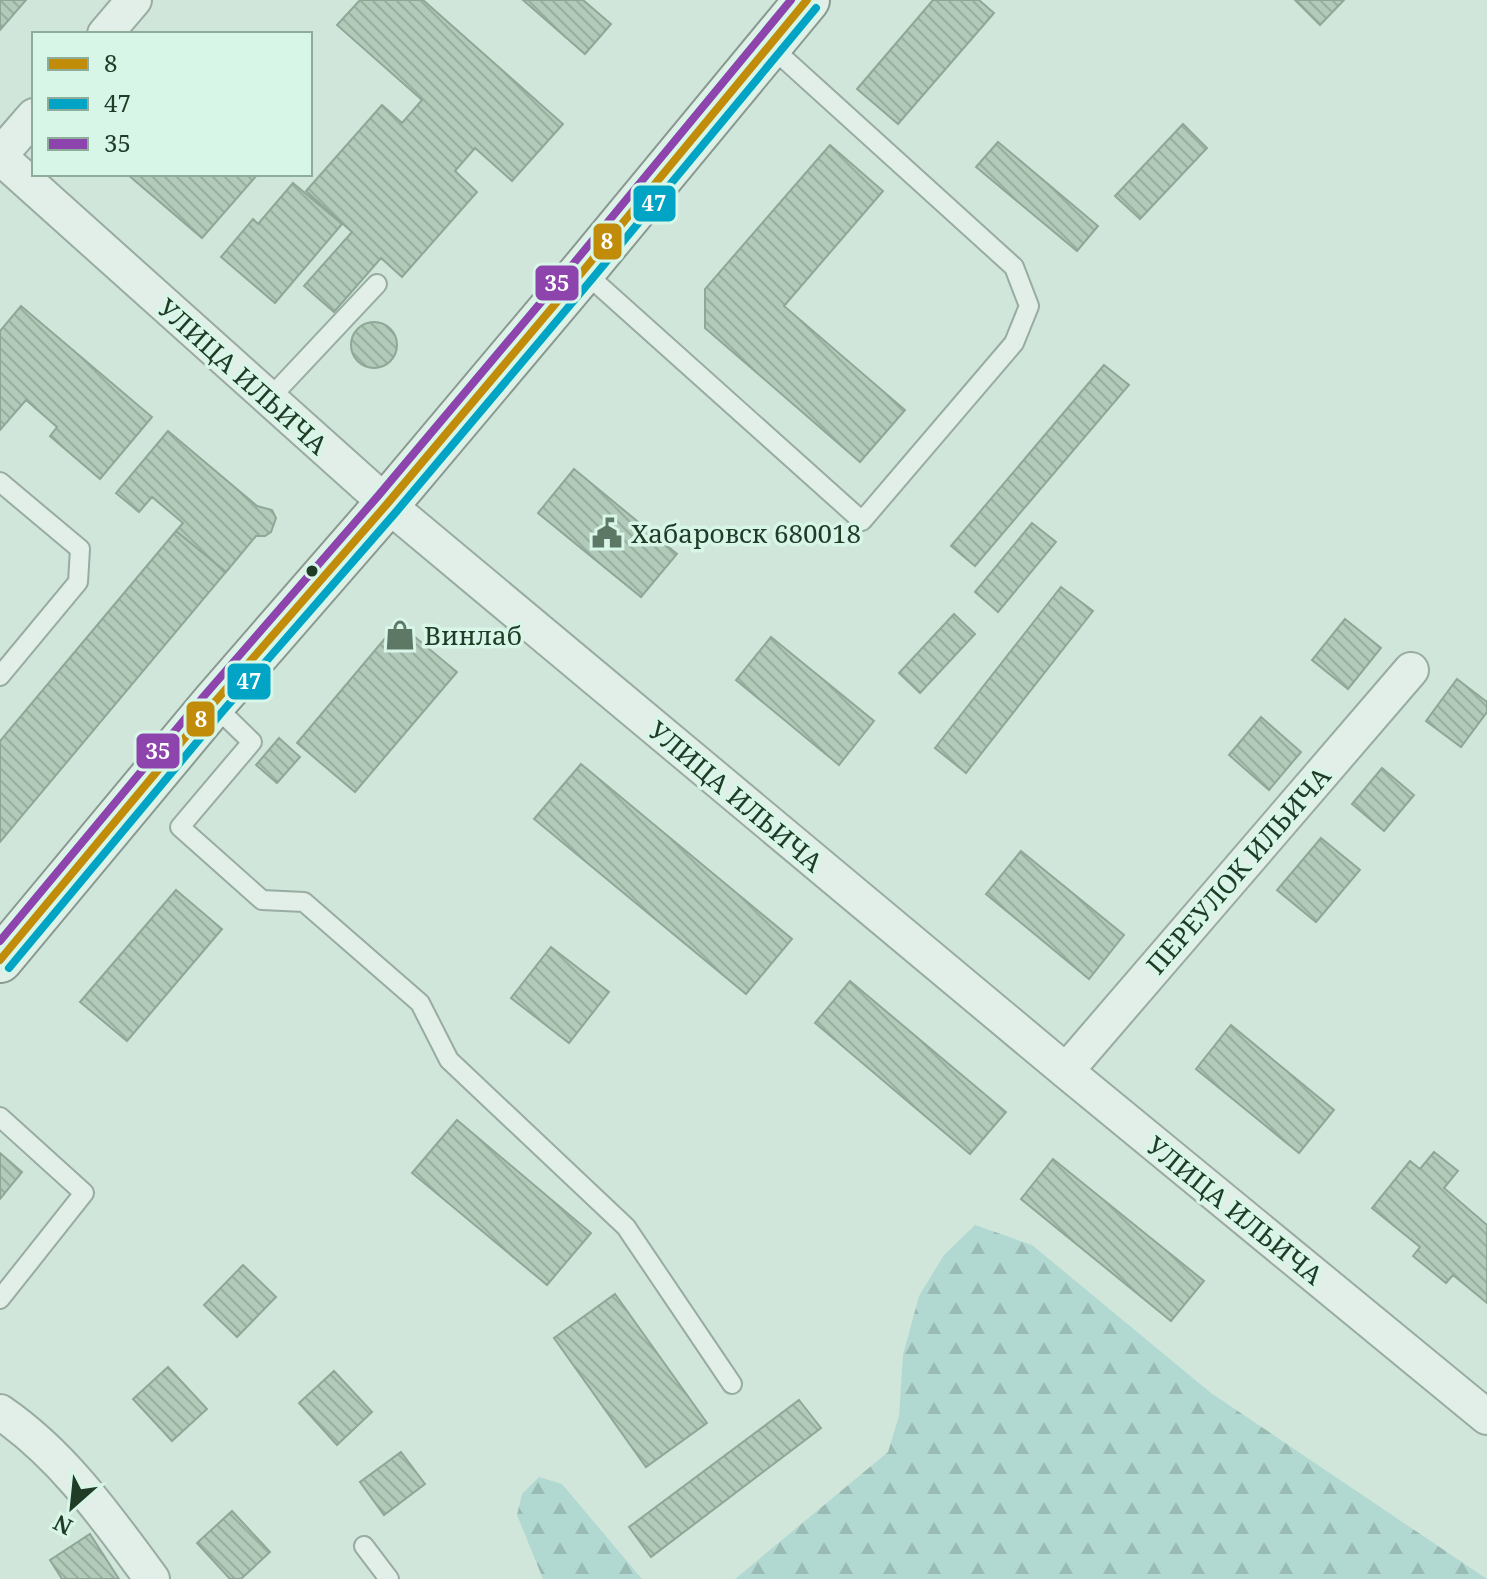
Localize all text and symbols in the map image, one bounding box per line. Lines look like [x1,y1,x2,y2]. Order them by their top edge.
legend [32,32,312,176]
text: 8 [104,46,117,79]
text: 47 [104,86,131,119]
text: 35 [104,126,131,159]
line badge: 47 [632,184,677,223]
text: 47 [642,187,666,217]
line badge: 8 [592,222,623,261]
text: 8 [601,225,613,255]
line badge: 35 [534,264,580,302]
text: 35 [545,267,569,297]
street label: УЛИЦА ИЛЬИЧА [150,290,336,463]
place label: Хабаровск 680018 [631,515,861,551]
public building icon: Хабаровск 680018 [590,516,624,550]
unlabelled marker [304,563,320,579]
place label: Винлаб [424,617,522,653]
shop icon: Винлаб [383,618,417,652]
line badge: 47 [226,662,272,701]
text: 47 [237,665,261,695]
line badge: 8 [185,700,216,738]
text: 8 [195,703,207,733]
street label: УЛИЦА ИЛЬИЧА [641,712,831,880]
line badge: 35 [135,732,181,770]
text: 35 [146,735,170,765]
street label: ПЕРЕУЛОК ИЛЬИЧА [1138,758,1339,982]
street label: УЛИЦА ИЛЬИЧА [1139,1128,1331,1293]
north arrow [32,1467,112,1547]
text: N [48,1508,77,1543]

